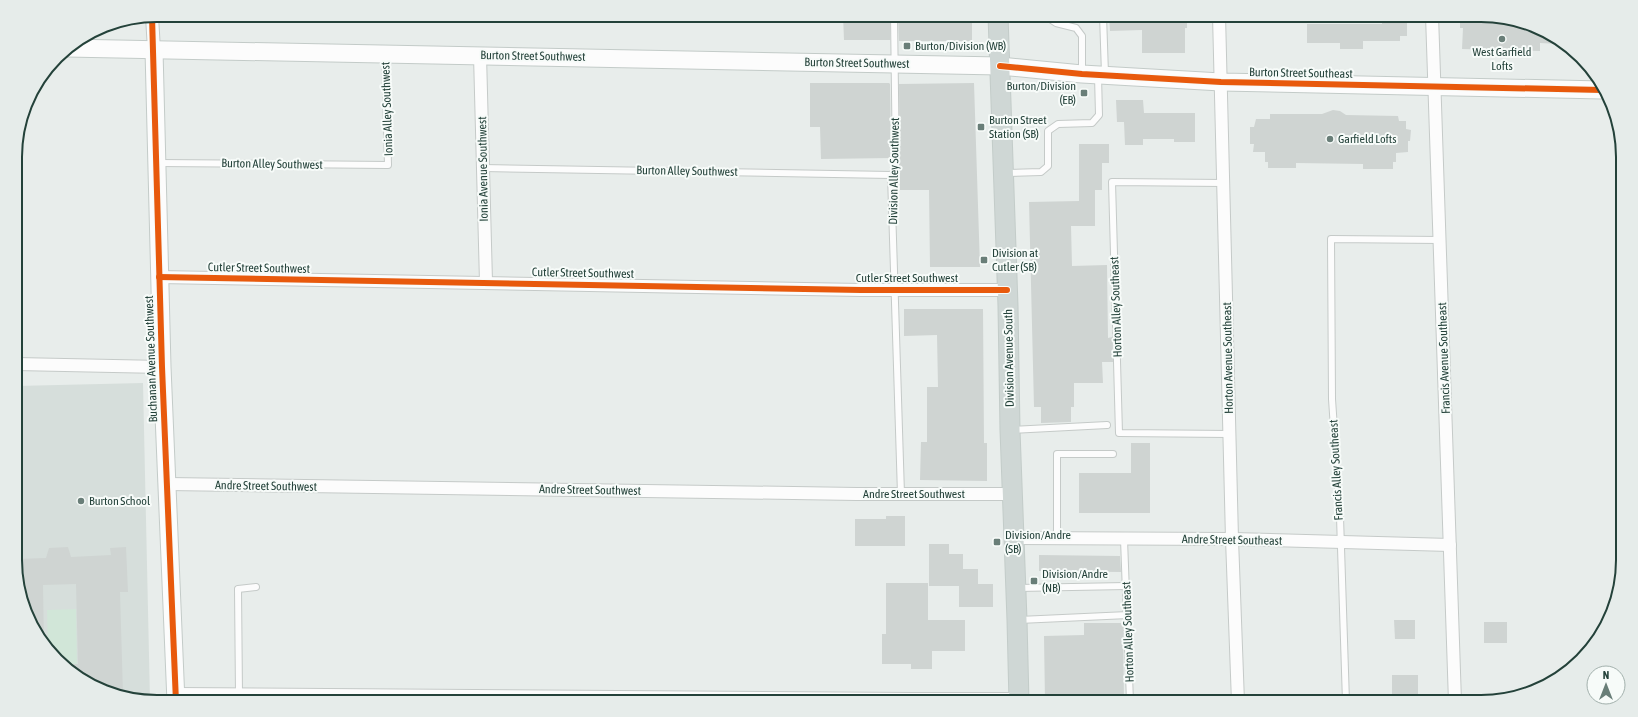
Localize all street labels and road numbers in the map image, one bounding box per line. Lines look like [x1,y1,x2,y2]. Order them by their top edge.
street label: Burton Street Southwest [480,48,586,64]
street label: Burton Street Southwest [804,55,910,71]
street label: Ionia Alley Southwest [378,61,396,156]
street label: Burton Street Southeast [1249,65,1354,81]
street label: Ionia Avenue Southwest [475,116,491,222]
street label: Division Alley Southwest [886,117,902,225]
street label: Burton Alley Southwest [221,156,323,172]
street label: Burton Alley Southwest [636,163,738,179]
street label: Horton Alley Southeast [1107,256,1125,358]
street label: Cutler Street Southwest [208,260,311,276]
street label: Cutler Street Southwest [532,265,635,281]
street label: Cutler Street Southwest [856,271,959,285]
street label: Buchanan Avenue Southwest [142,295,160,423]
street label: Horton Avenue Southeast [1220,301,1236,414]
street label: Francis Avenue Southeast [1435,301,1453,414]
street label: Division Avenue South [1001,309,1017,407]
street label: Francis Alley Southeast [1326,419,1346,521]
street label: Andre Street Southwest [215,478,318,494]
street label: Andre Street Southwest [539,482,642,498]
street label: Andre Street Southwest [863,487,966,501]
street label: Andre Street Southeast [1182,532,1283,548]
street label: Horton Alley Southeast [1119,581,1137,683]

